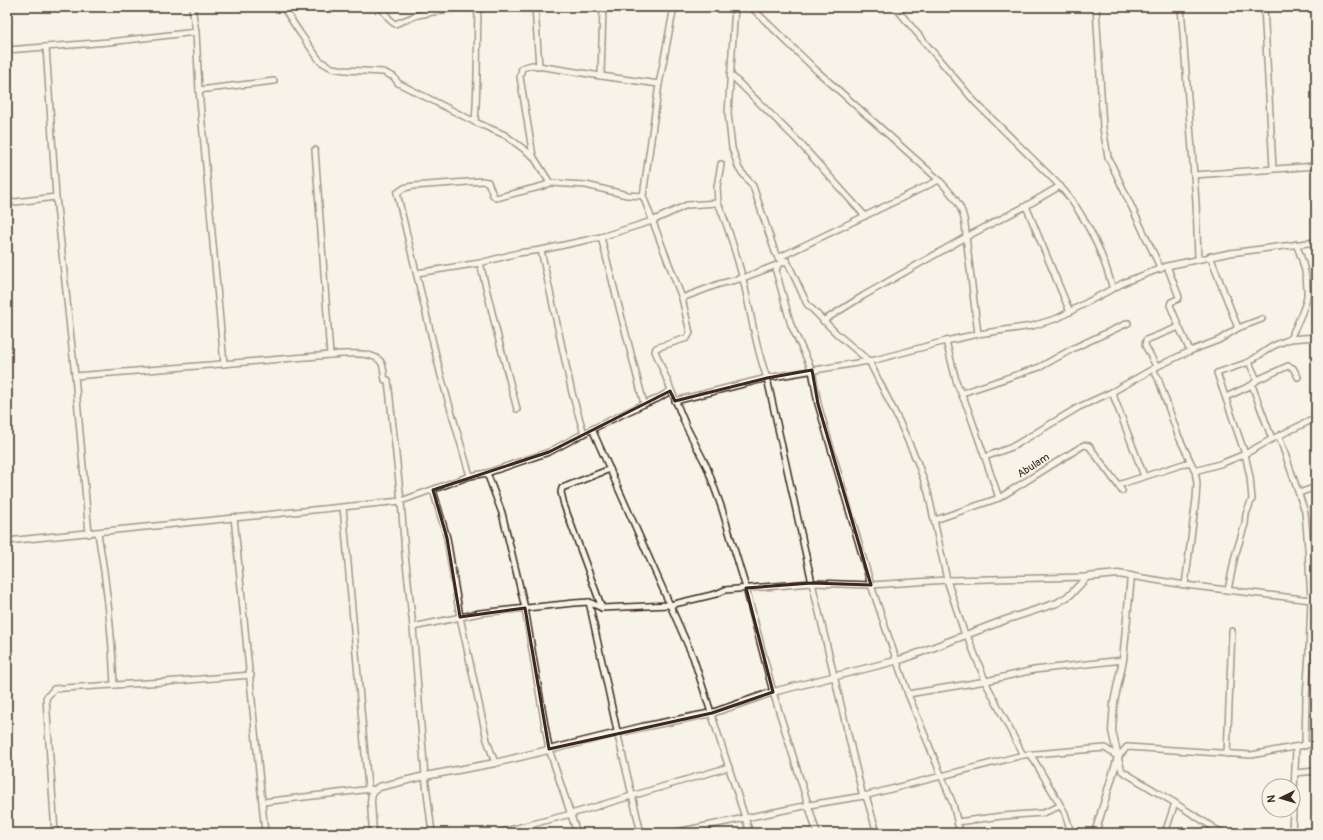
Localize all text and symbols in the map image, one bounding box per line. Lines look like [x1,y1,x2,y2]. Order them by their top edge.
street label: Abulam [1015,450,1052,481]
north arrow [1261,778,1301,818]
text: N [1265,794,1278,803]

